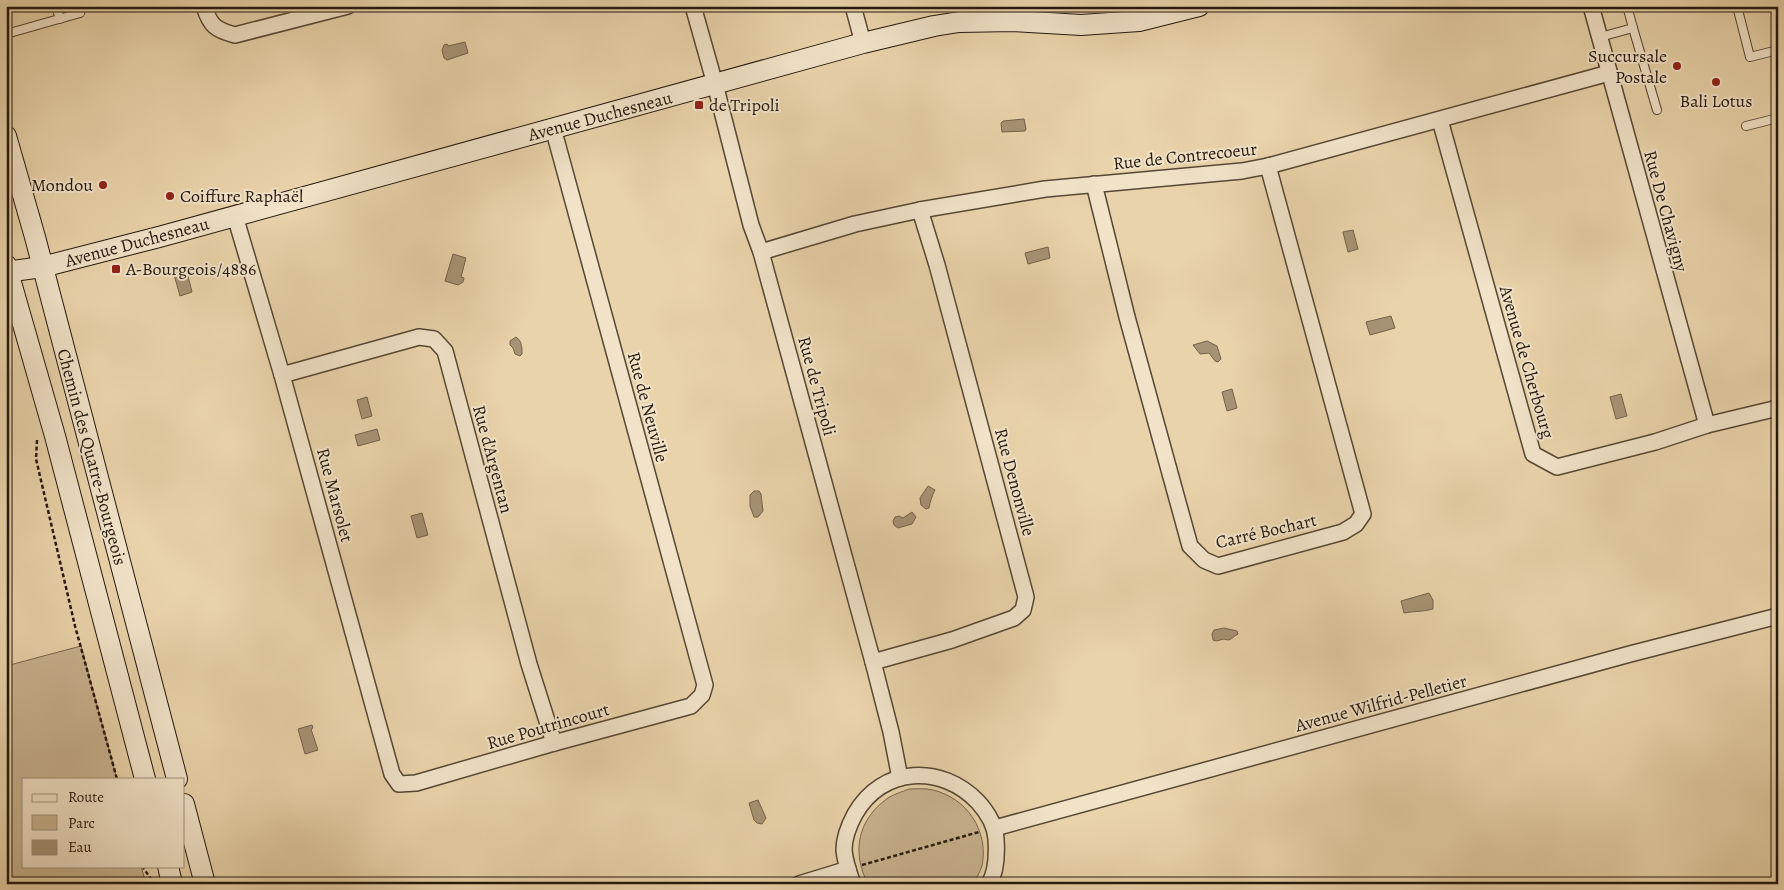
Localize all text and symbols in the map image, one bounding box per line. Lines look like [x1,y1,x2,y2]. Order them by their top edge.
place label: Succursale Postale [1588,44,1667,89]
marker: Succursale Postale [1671,60,1683,72]
marker: Bali Lotus [1710,76,1722,88]
street label: Avenue Duchesneau [524,85,675,147]
place label: Bali Lotus [1679,89,1753,113]
place label: de Tripoli [709,93,780,117]
marker: de Tripoli [693,99,705,111]
street label: Rue de Contrecoeur [1112,136,1258,175]
street label: Rue De Chavigny [1638,148,1694,275]
place label: Mondou [31,173,93,197]
marker: Mondou [97,179,109,191]
place label: Coiffure Raphaël [180,184,304,208]
marker: Coiffure Raphaël [164,190,176,202]
street label: Avenue Duchesneau [61,211,212,273]
place label: A-Bourgeois/4886 [125,257,256,281]
marker: A-Bourgeois/4886 [110,263,122,275]
street label: Avenue de Cherbourg [1493,282,1560,441]
street label: Rue de Tripoli [792,333,842,439]
street label: Chemin des Quatre-Bourgeois [52,346,132,568]
street label: Rue de Neuville [622,349,674,465]
street label: Rue d'Argentan [467,402,519,516]
street label: Rue Denonville [989,425,1041,539]
street label: Rue Marsolet [311,445,359,545]
street label: Carré Bochart [1213,508,1319,554]
street label: Avenue Wilfrid-Pelletier [1292,669,1469,738]
street label: Rue Poutrincourt [484,697,612,755]
legend [22,778,185,868]
text: Route [68,787,104,807]
text: Parc [68,813,95,833]
text: Eau [68,837,93,857]

